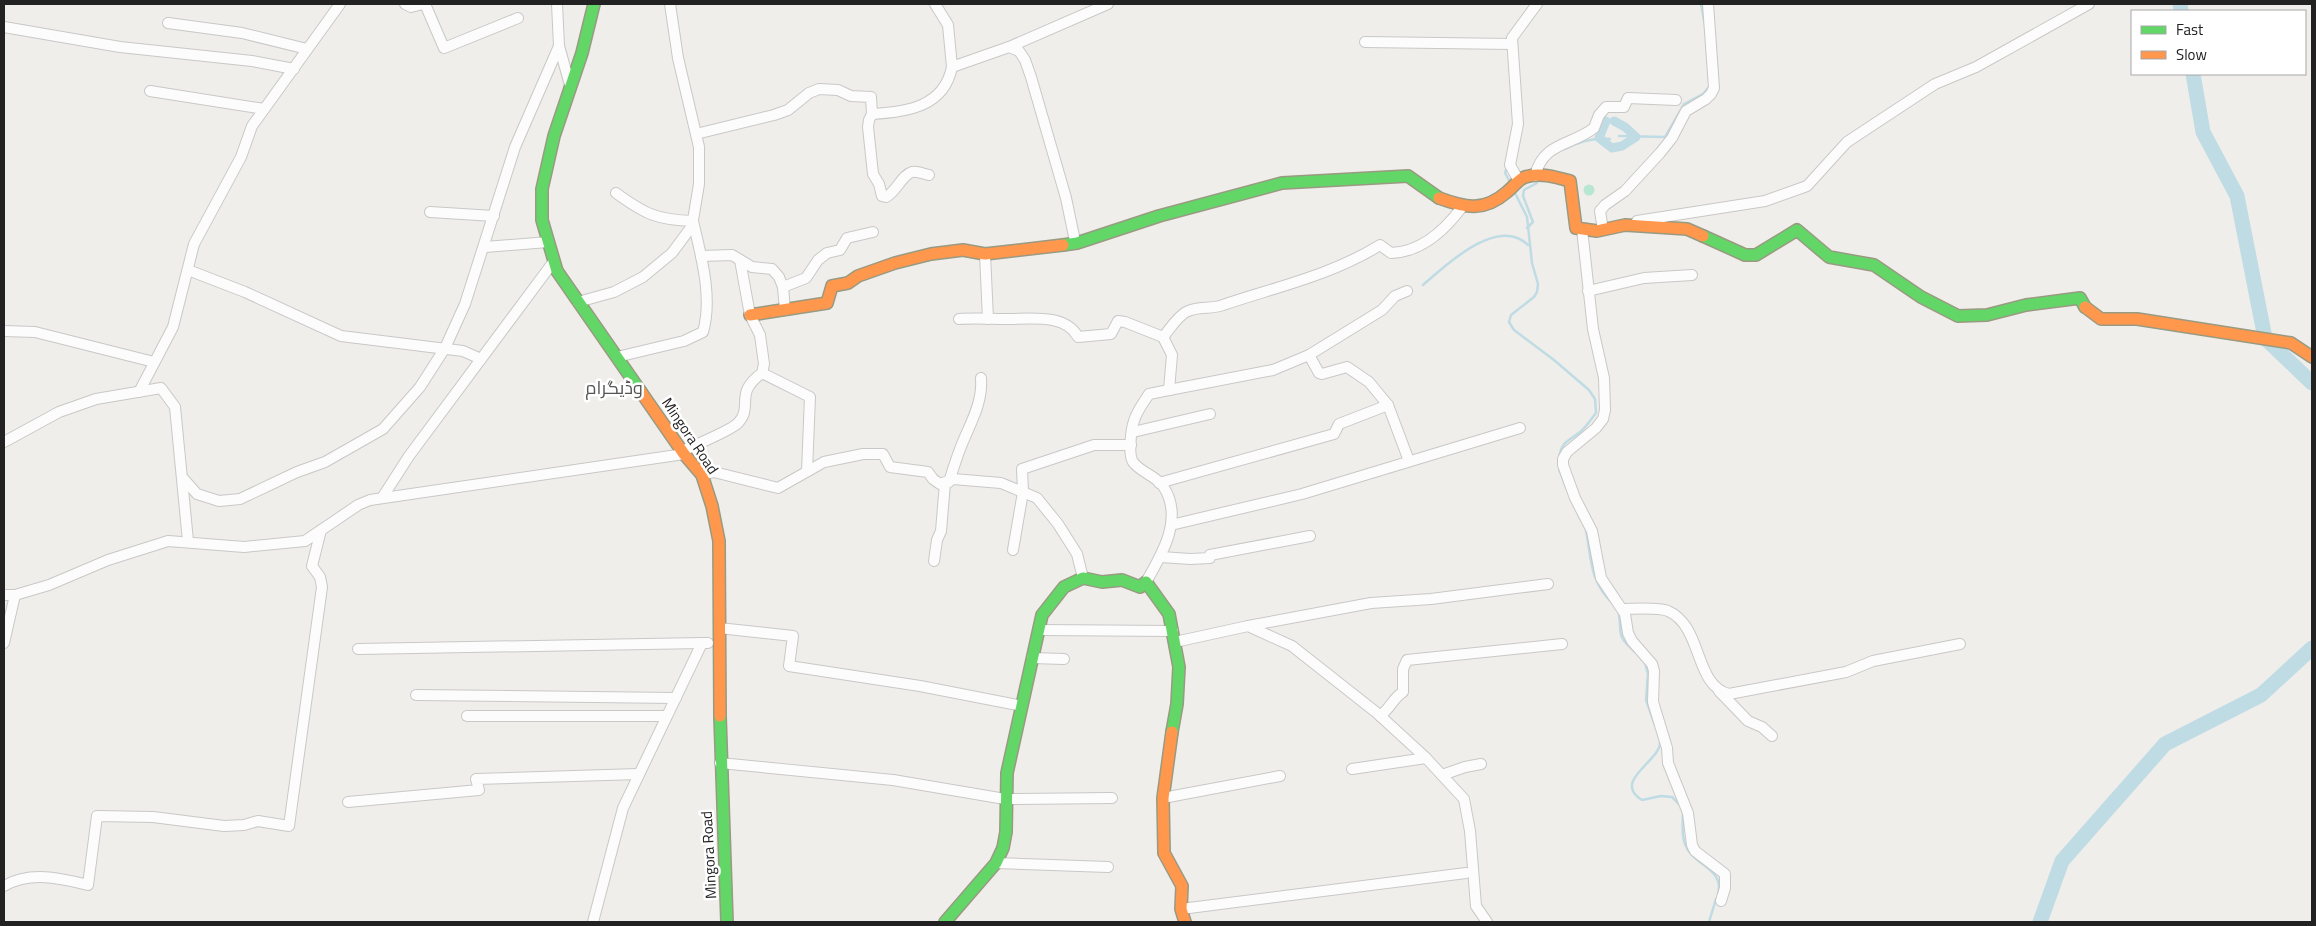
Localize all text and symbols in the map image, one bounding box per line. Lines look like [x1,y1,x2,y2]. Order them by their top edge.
legend [2131,10,2306,75]
text: Fast [2176,18,2204,41]
text: Slow [2176,43,2207,66]
district label: وڈیگرام [585,374,643,401]
street label: Mingora Road [656,393,725,479]
street label: Mingora Road [695,810,722,900]

